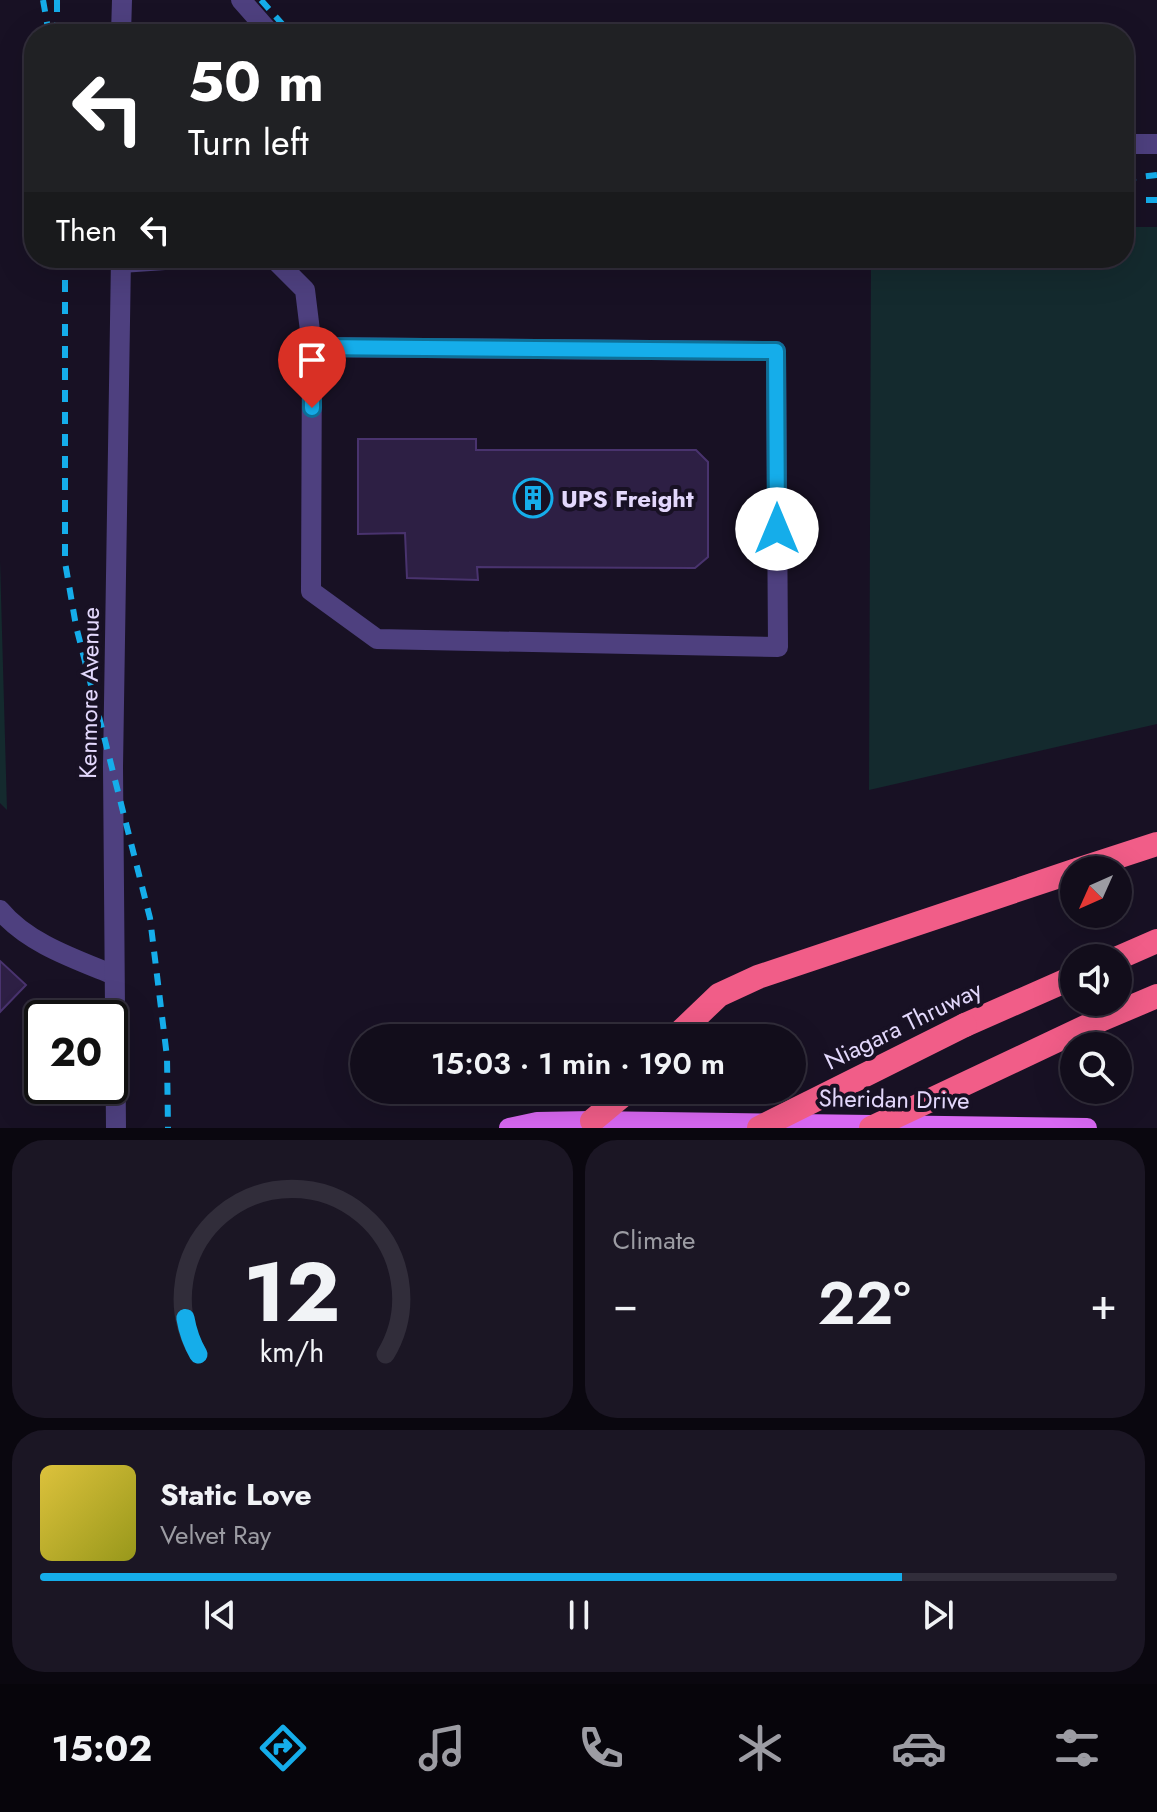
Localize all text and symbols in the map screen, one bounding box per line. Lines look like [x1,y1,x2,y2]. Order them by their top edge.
text: 50 m [188,41,324,122]
icon: left [56,56,160,160]
text: Turn left [188,116,309,168]
icon: left [133,208,177,252]
text: Then [56,209,117,252]
pin [278,326,346,408]
icon: arrive [290,338,334,382]
building icon: UPS Freight [512,477,554,519]
place label: UPS Freight [561,481,694,516]
position arrow [735,487,819,571]
street label: Kenmore Avenue [70,607,108,779]
north arrow [1060,856,1132,928]
map controls [1060,856,1132,1104]
button: sound [1060,944,1132,1016]
street label: Niagara Thruway [818,971,988,1078]
speed limit sign: 20 [24,1000,128,1104]
button: search [1060,1032,1132,1104]
text: 15:03 · 1 min · 190 m [431,1042,725,1085]
street label: Sheridan Drive [818,1080,970,1118]
text: Climate [613,1221,695,1259]
text: 12 [244,1232,341,1352]
text: 22° [818,1260,911,1347]
text: − [613,1272,638,1336]
text: + [1090,1272,1117,1336]
text: km/h [260,1331,325,1373]
text: Static Love [160,1473,312,1516]
text: Velvet Ray [160,1516,271,1554]
icon: previous [198,1593,242,1637]
icon: pause [557,1593,601,1637]
icon: next [916,1593,960,1637]
icon: directions [255,1720,311,1776]
icon: music [414,1720,470,1776]
icon: phone [573,1720,629,1776]
icon: climate [732,1720,788,1776]
icon: car [891,1720,947,1776]
icon: filters [1049,1720,1105,1776]
text: 15:02 [51,1722,152,1774]

